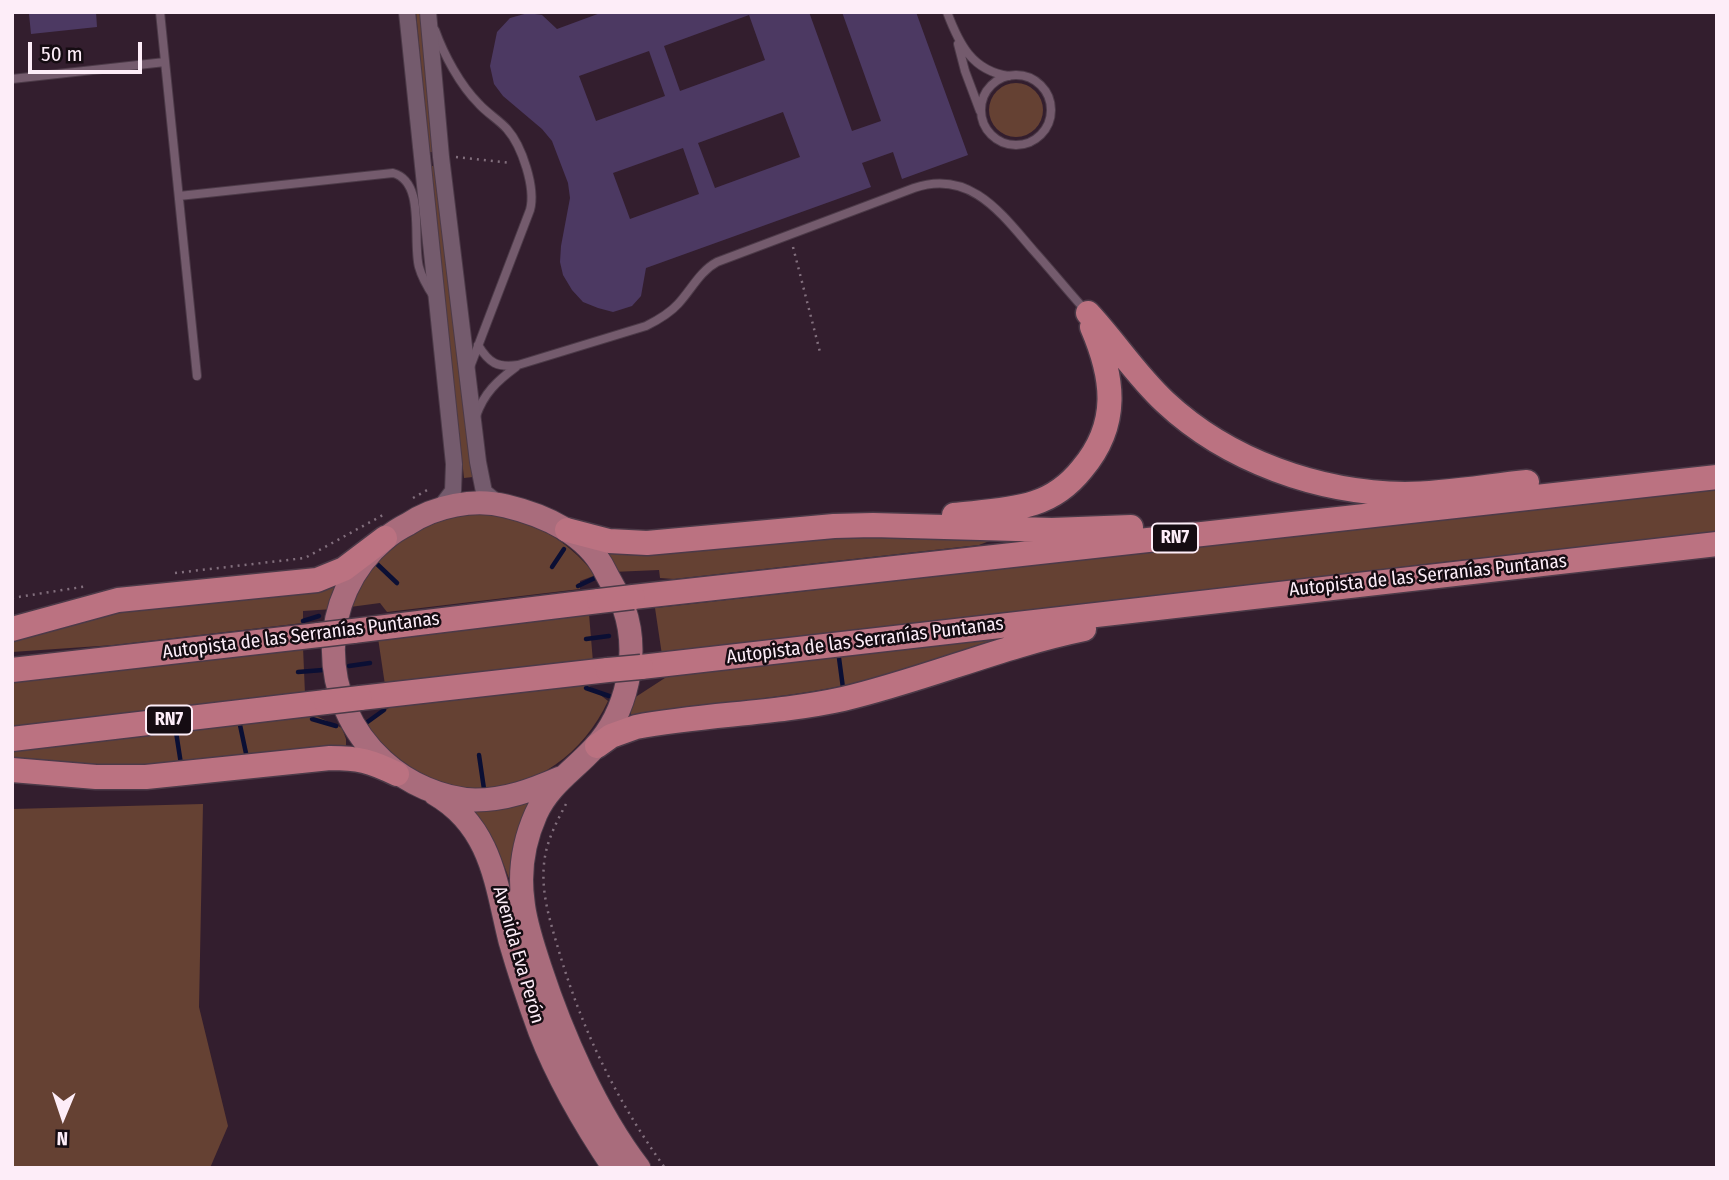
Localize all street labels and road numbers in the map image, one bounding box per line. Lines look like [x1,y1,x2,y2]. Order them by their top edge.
road number: RN7 [1152,524,1198,552]
street label: Autopista de las Serranías Puntanas [1288,550,1568,602]
street label: Autopista de las Serranías Puntanas [161,608,441,664]
street label: Autopista de las Serranías Puntanas [725,613,1005,669]
road number: RN7 [146,706,192,734]
street label: Avenida Eva Perón [487,884,549,1026]

